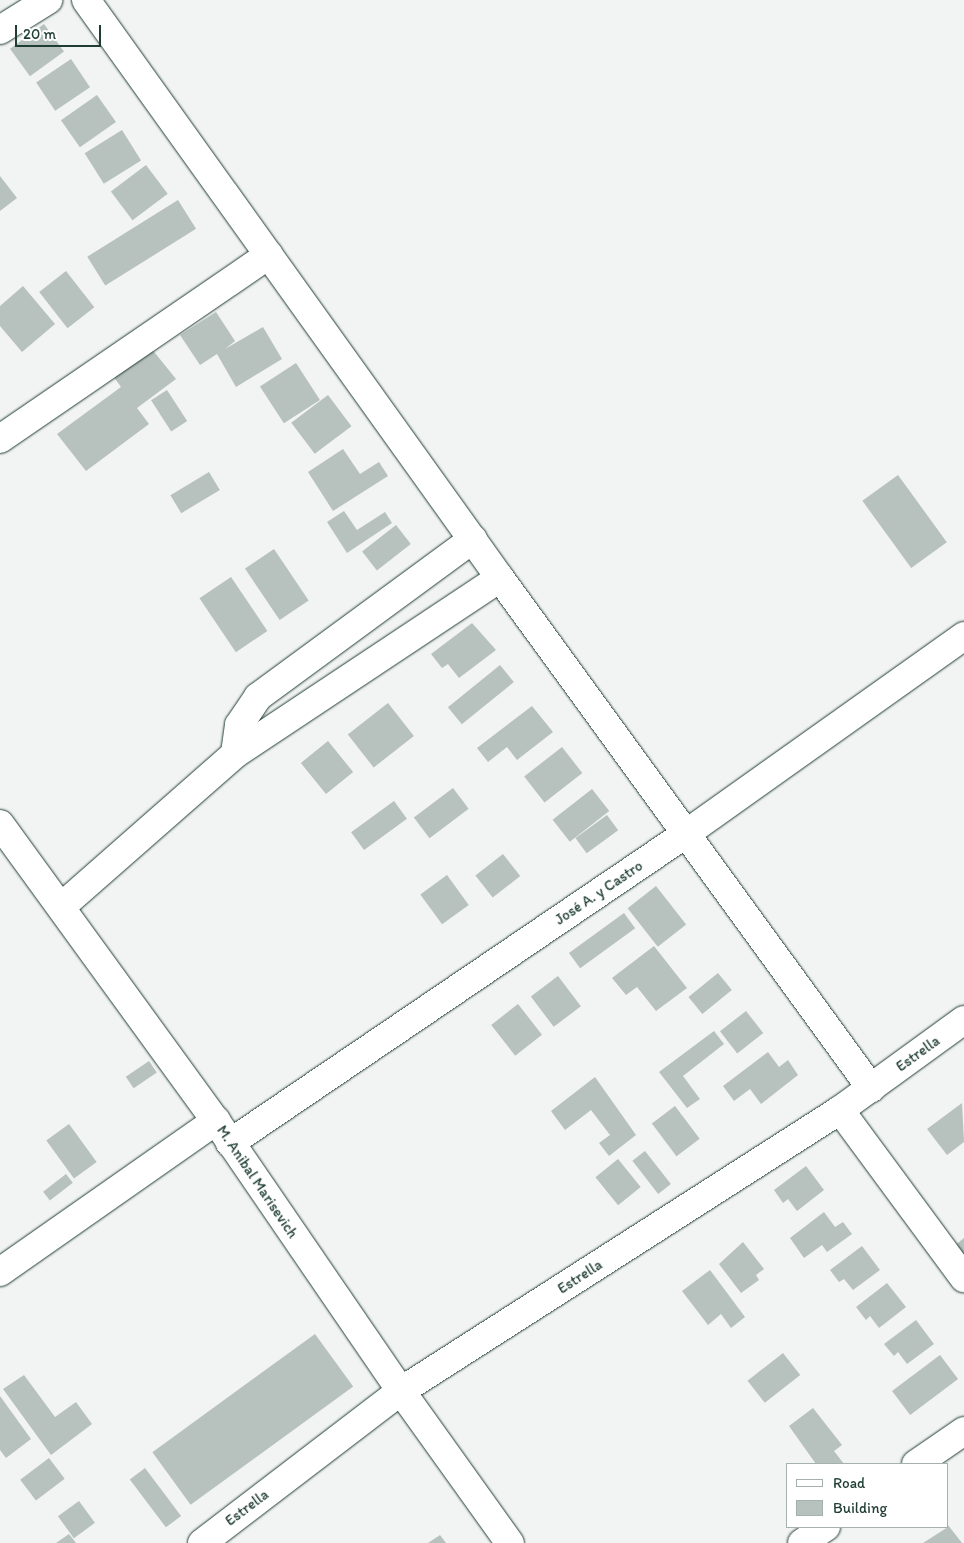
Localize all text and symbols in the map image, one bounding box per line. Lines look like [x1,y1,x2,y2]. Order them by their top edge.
scale bar [18,15,104,47]
text: 20 m [23,25,56,43]
street label: José A. y Castro [552,857,646,929]
street label: Estrella [893,1032,943,1076]
street label: M. Anibal Marisevich [213,1122,301,1242]
street label: Estrella [554,1256,606,1298]
legend [786,1463,949,1528]
text: Road [833,1474,865,1492]
street label: Estrella [222,1486,272,1530]
text: Building [833,1499,887,1517]

